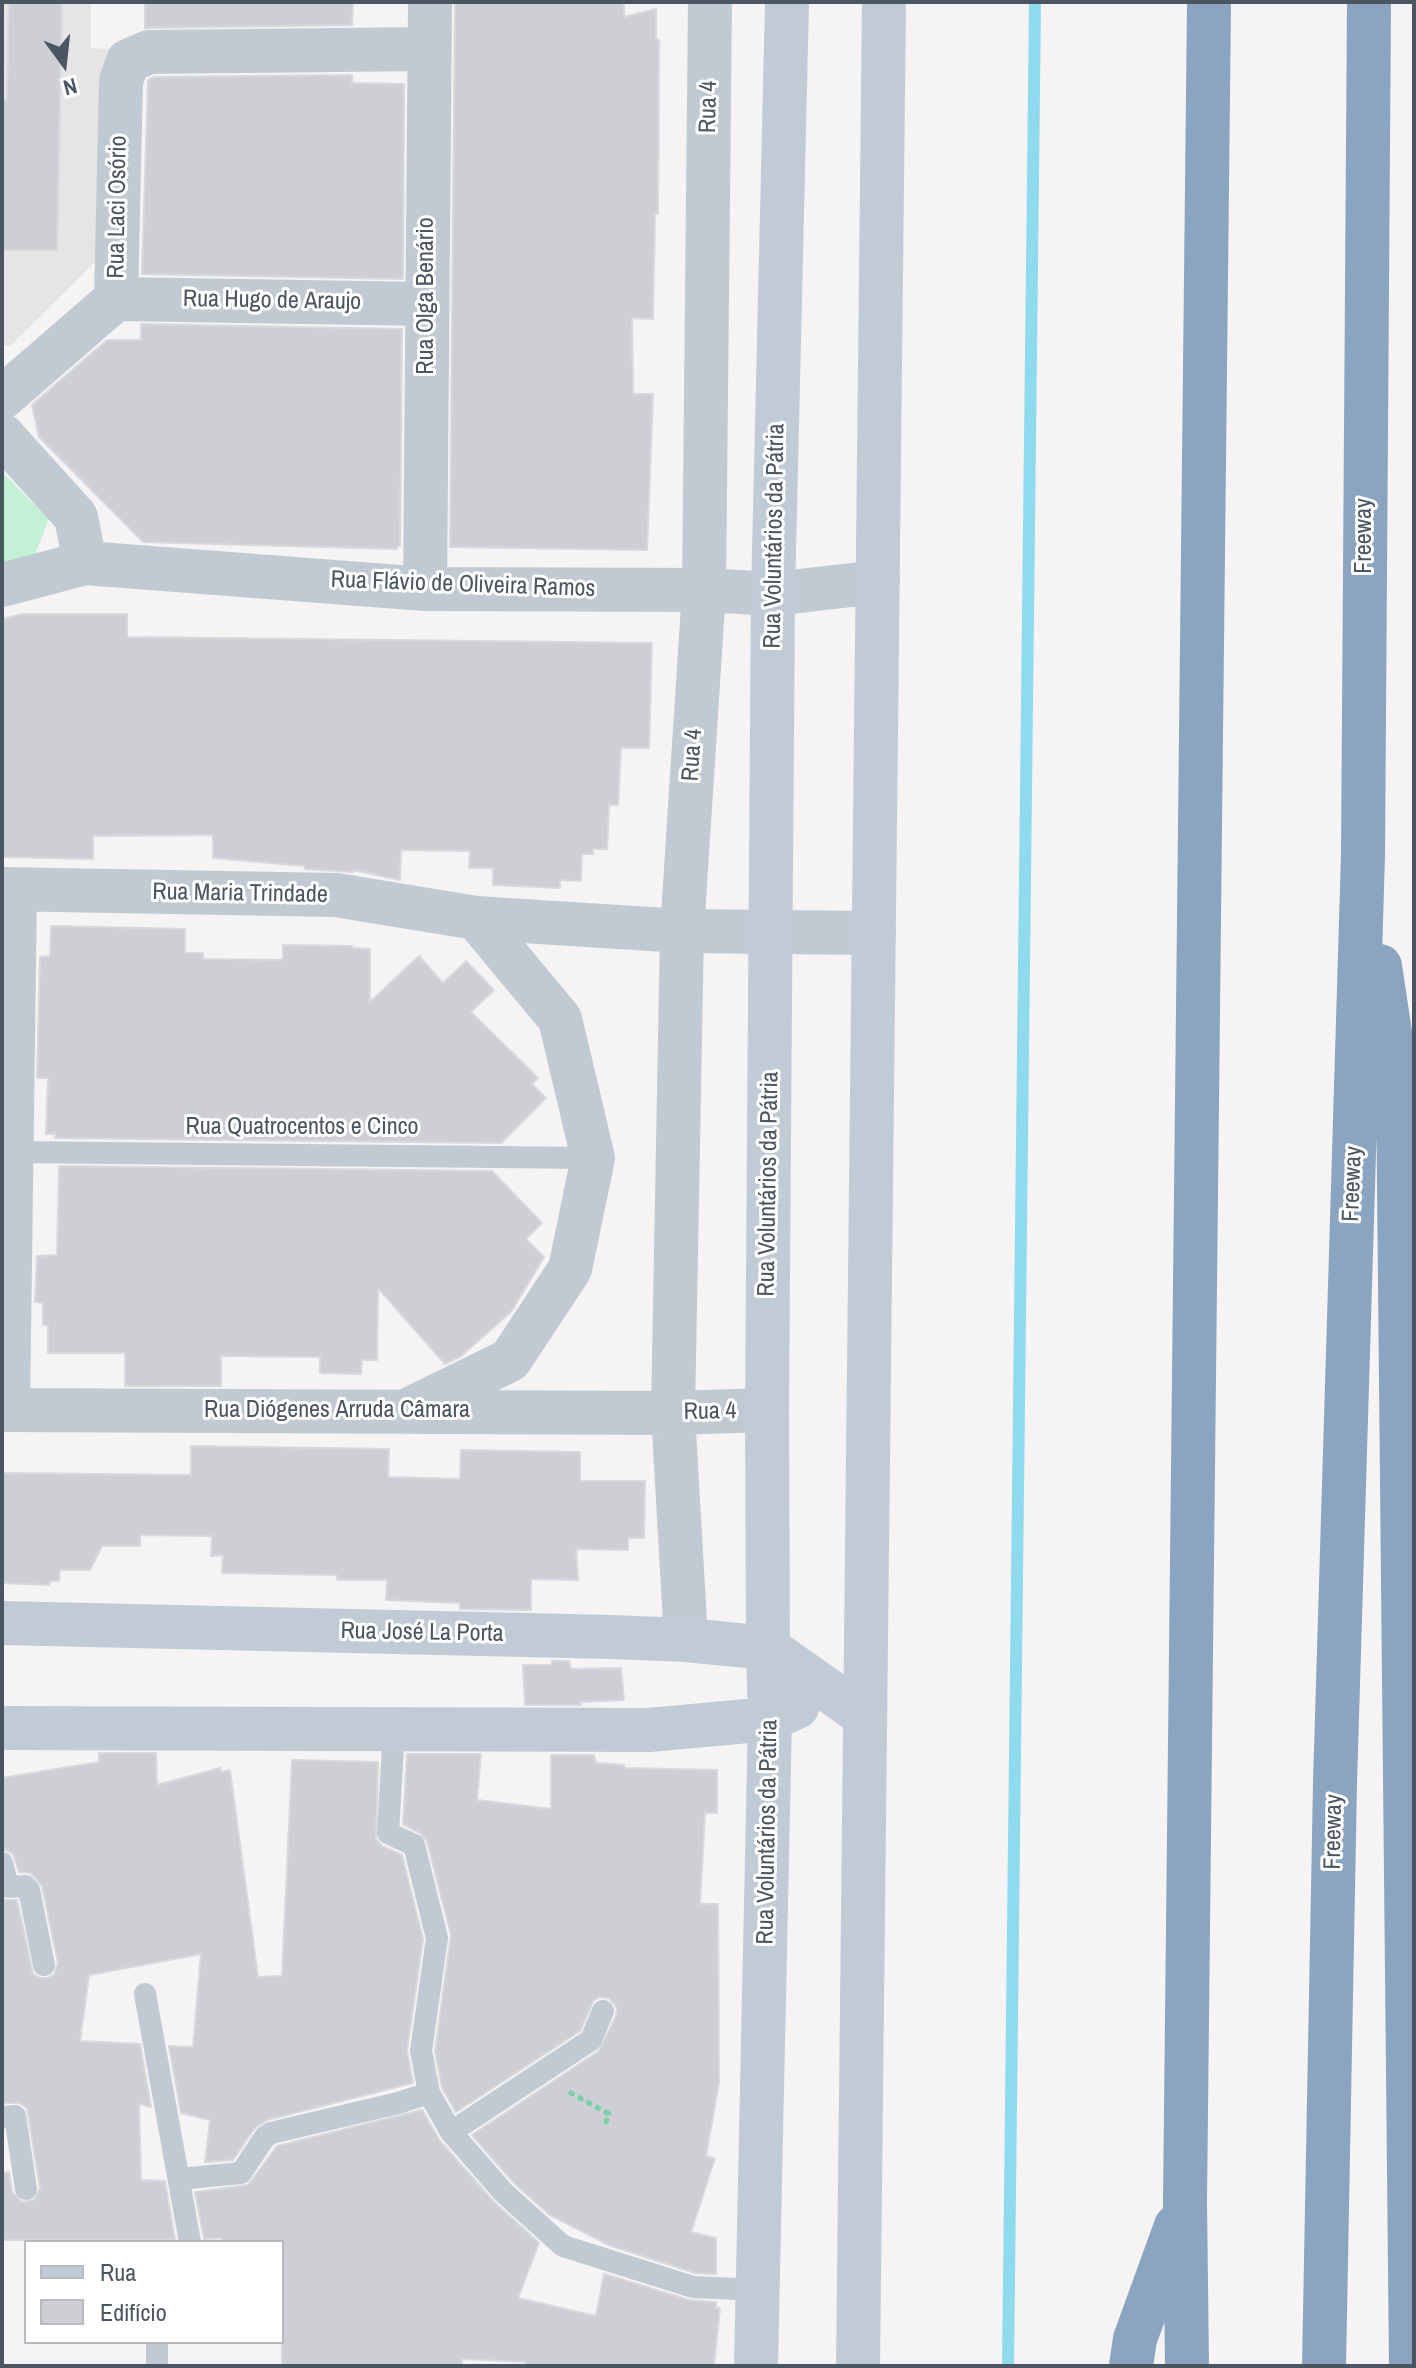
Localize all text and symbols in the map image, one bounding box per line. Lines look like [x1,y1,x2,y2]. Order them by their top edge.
north arrow [24,24,104,104]
text: N [60,71,80,103]
street label: Rua 4 [694,80,724,134]
street label: Rua Laci Osório [102,135,134,279]
street label: Rua Olga Benário [413,217,441,375]
street label: Rua Hugo de Araujo [183,285,361,317]
street label: Rua Voluntários da Pátria [759,423,791,649]
street label: Freeway [1351,498,1379,574]
street label: Rua Flávio de Oliveira Ramos [330,566,596,604]
street label: Rua 4 [677,728,709,782]
street label: Rua Maria Trindade [152,878,328,910]
street label: Rua Voluntários da Pátria [753,1071,785,1297]
street label: Rua Quatrocentos e Cinco [185,1114,419,1142]
street label: Freeway [1337,1146,1369,1222]
street label: Rua Diógenes Arruda Câmara [204,1397,470,1425]
street label: Rua 4 [683,1397,737,1427]
street label: Rua José La Porta [340,1617,504,1649]
street label: Rua Voluntários da Pátria [752,1719,784,1945]
street label: Freeway [1319,1794,1349,1870]
legend [24,2240,284,2344]
text: Rua [100,2256,136,2288]
text: Edifício [100,2296,167,2328]

